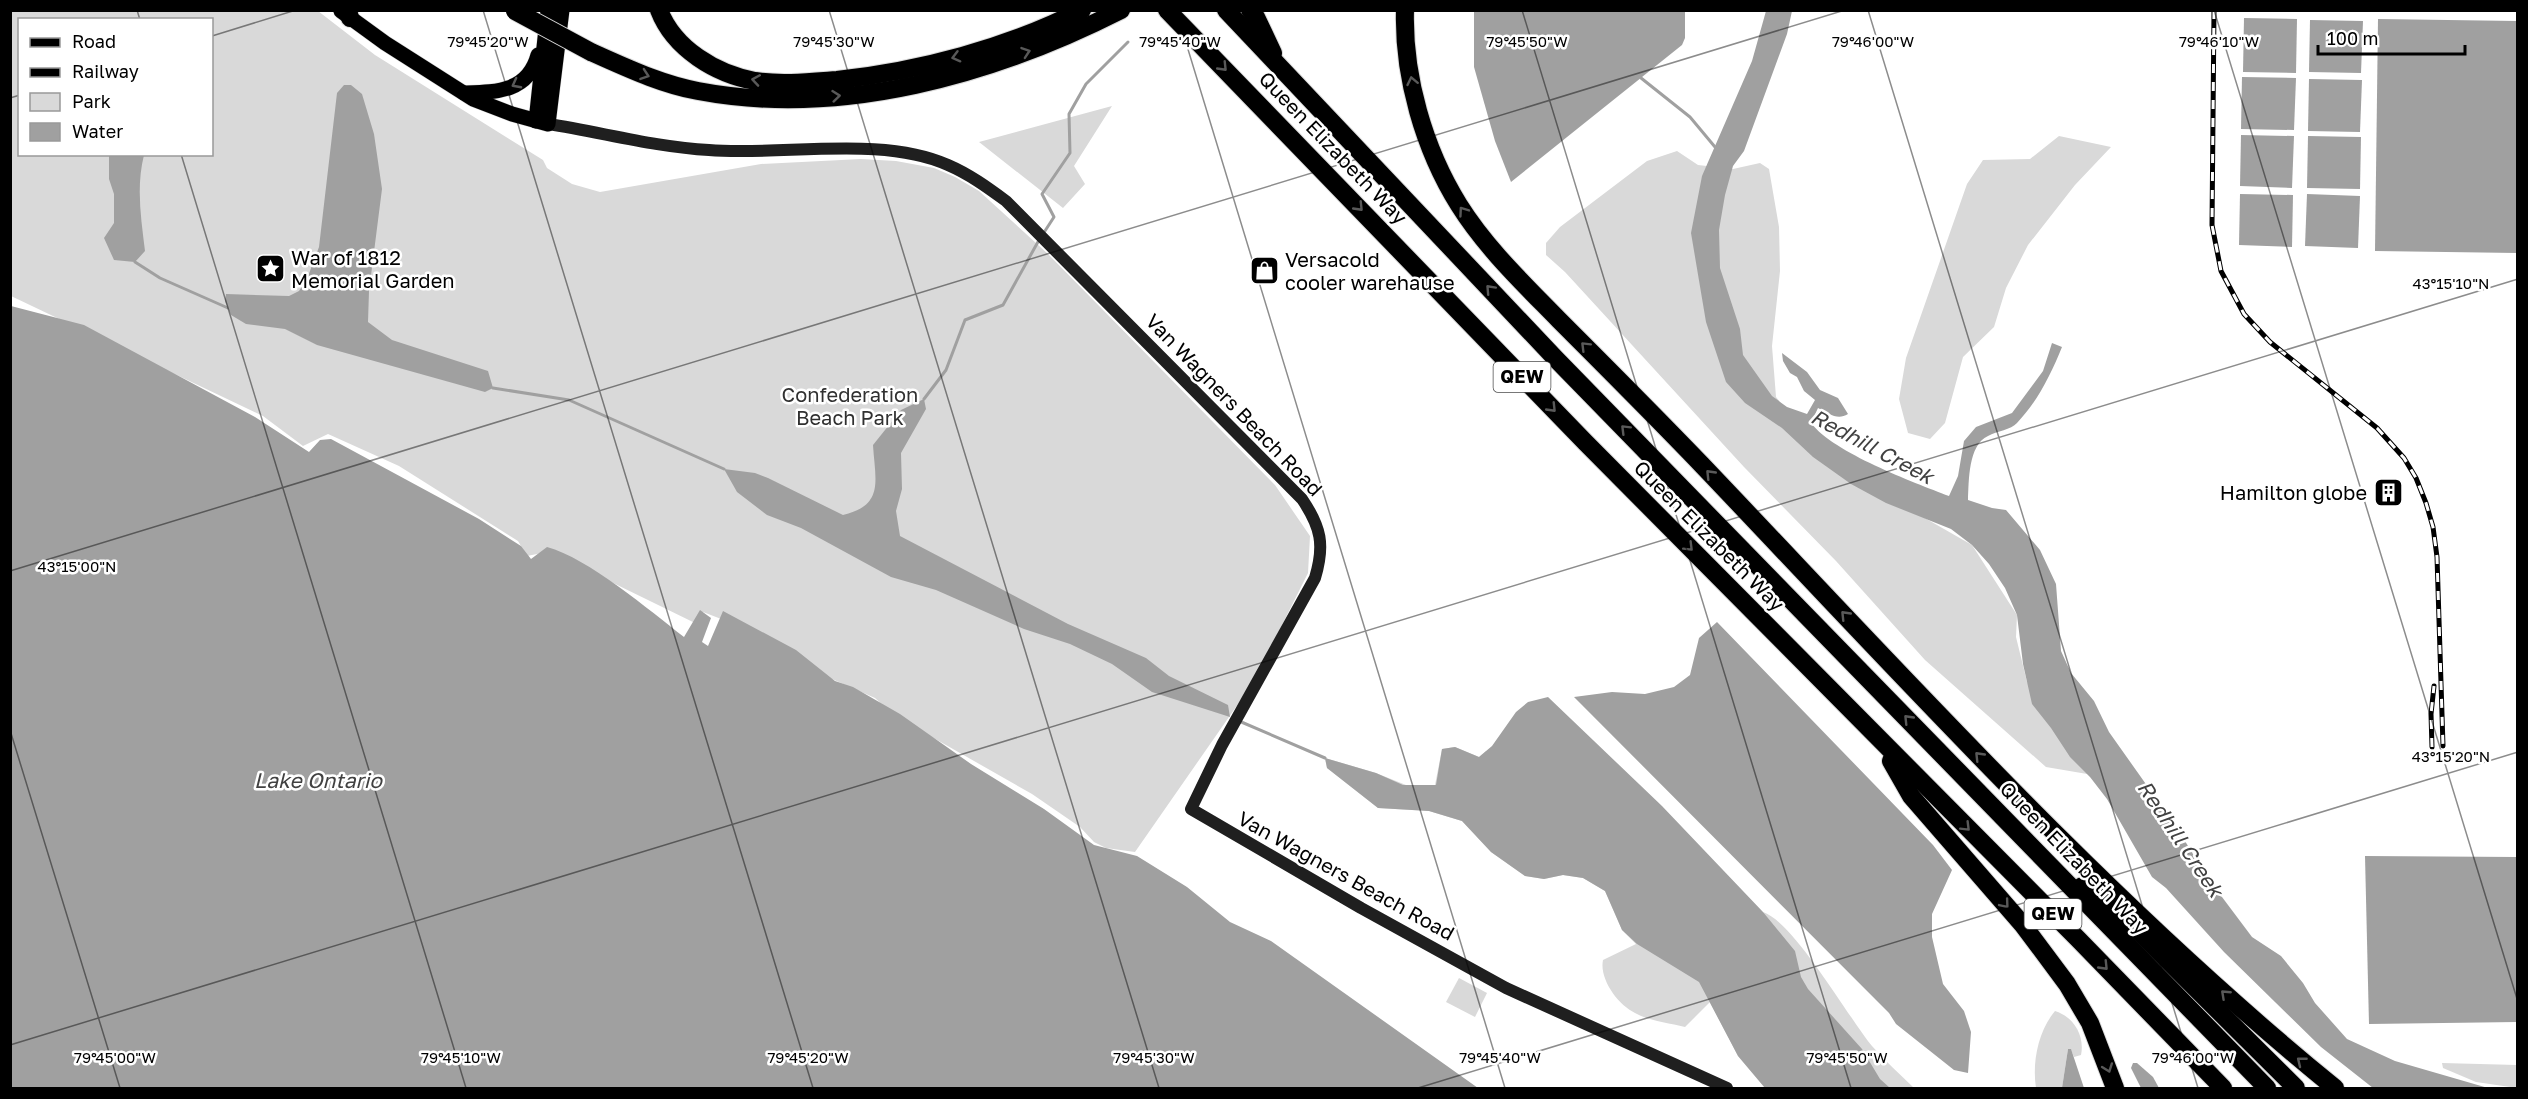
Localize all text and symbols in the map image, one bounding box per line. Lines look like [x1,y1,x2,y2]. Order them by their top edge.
legend [18,18,213,156]
scale bar [2318,18,2465,56]
text: 100 m [2327,27,2378,49]
text: Road [72,30,116,52]
text: 79°45'20"W [447,32,529,50]
text: 79°45'30"W [793,32,875,50]
text: 79°45'40"W [1139,32,1221,50]
text: 79°45'50"W [1486,32,1568,50]
text: 79°46'00"W [1832,32,1914,50]
text: 79°46'10"W [2179,32,2259,50]
one-way arrow [1020,47,1031,60]
one-way arrow [951,50,961,62]
text: Railway [72,60,139,82]
one-way arrow [1215,60,1226,71]
street label: Queen Elizabeth Way [1255,66,1413,228]
one-way arrow [639,67,649,80]
one-way arrow [751,75,761,87]
one-way arrow [511,77,522,88]
one-way arrow [1406,77,1419,87]
text: Park [72,90,111,112]
one-way arrow [832,90,841,103]
text: Water [72,120,123,142]
one-way arrow [1352,200,1363,210]
one-way arrow [1459,206,1470,217]
place label: War of 1812 Memorial Garden [291,245,455,292]
place label: Versacold cooler warehause [1285,247,1455,294]
place icon: War of 1812 Memorial Garden [254,253,286,285]
shop icon: Versacold cooler warehause [1248,255,1280,287]
text: 43°15'10"N [2413,274,2489,292]
one-way arrow [1486,285,1497,296]
street label: Van Wagners Beach Road [1141,308,1328,500]
one-way arrow [1582,342,1593,353]
road number: QEW [1494,362,1550,392]
park label: Confederation Beach Park [782,382,918,429]
one-way arrow [1545,401,1556,411]
water label: Redhill Creek [1807,403,1940,490]
one-way arrow [1621,426,1632,436]
street label: Queen Elizabeth Way [1630,455,1790,615]
one-way arrow [1707,470,1718,481]
building icon: Hamilton globe [2372,477,2404,509]
place label: Hamilton globe [2220,480,2367,504]
one-way arrow [1681,540,1692,551]
text: 43°15'00"N [38,557,116,575]
one-way arrow [1841,611,1852,622]
one-way arrow [1904,715,1915,725]
text: 43°15'20"N [2412,747,2490,765]
one-way arrow [1975,753,1986,763]
water label: Lake Ontario [254,767,383,793]
water label: Redhill Creek [2132,775,2231,903]
street label: Queen Elizabeth Way [1996,776,2154,938]
street label: Van Wagners Beach Road [1234,806,1459,945]
one-way arrow [1959,820,1970,831]
one-way arrow [1998,897,2009,908]
road number: QEW [2024,899,2082,929]
one-way arrow [2096,958,2107,969]
one-way arrow [2221,990,2232,1001]
text: 79°45'00"W [74,1048,156,1066]
text: 79°45'10"W [421,1048,501,1066]
text: 79°45'20"W [767,1048,849,1066]
text: 79°45'30"W [1113,1048,1195,1066]
text: 79°45'40"W [1459,1048,1541,1066]
text: 79°45'50"W [1806,1048,1888,1066]
text: 79°46'00"W [2152,1048,2234,1066]
one-way arrow [2297,1058,2308,1069]
one-way arrow [2100,1062,2113,1073]

